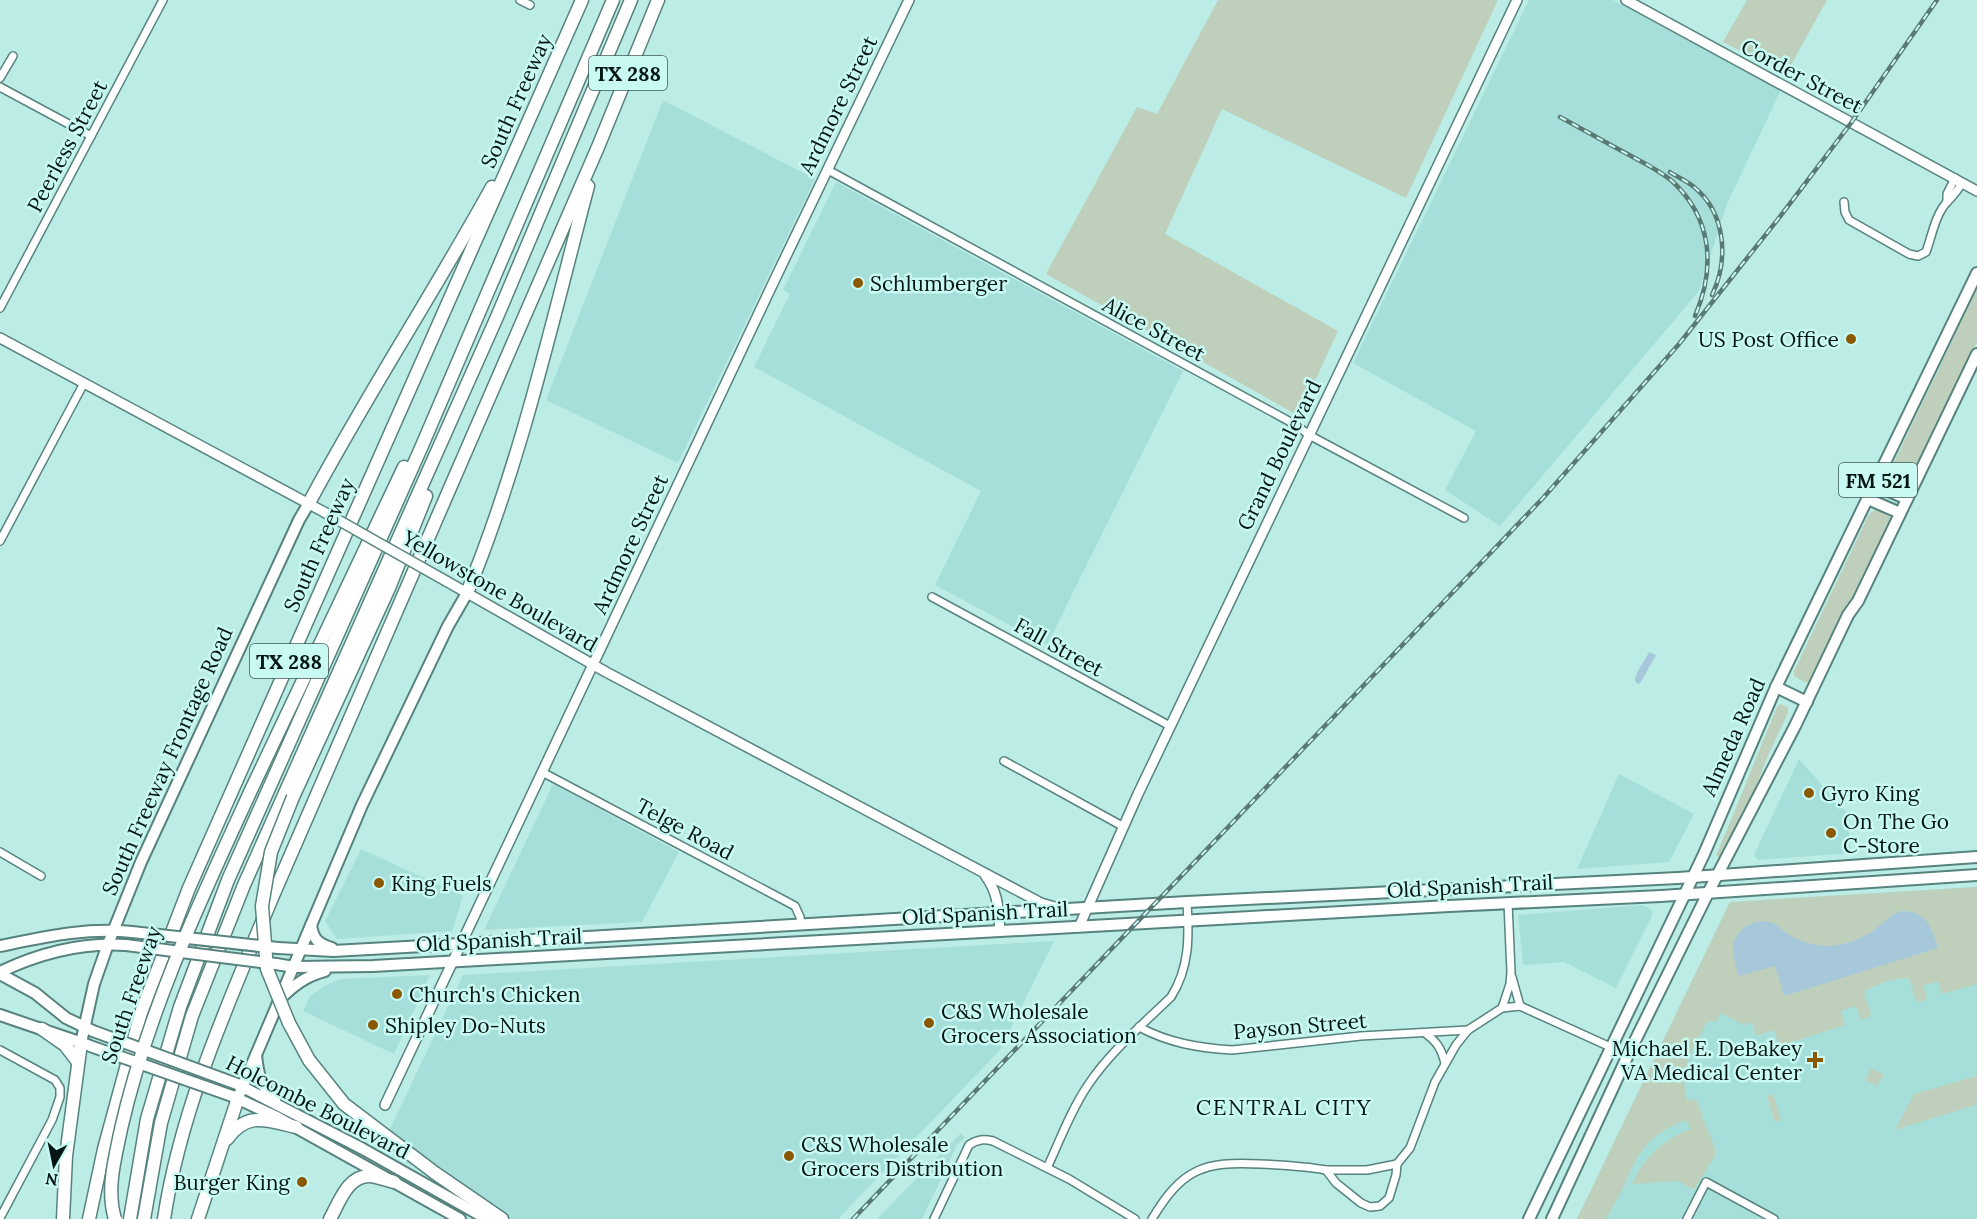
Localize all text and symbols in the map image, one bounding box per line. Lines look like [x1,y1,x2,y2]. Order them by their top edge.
street label: South Freeway [474,30,558,172]
street label: Ardmore Street [792,30,884,180]
street label: Corder Street [1736,33,1868,120]
road number: TX 288 [589,56,667,90]
street label: Peerless Street [21,75,114,217]
place label: Schlumberger [870,270,1007,297]
marker: Schlumberger [851,276,865,290]
street label: Alice Street [1097,290,1211,368]
place label: US Post Office [1698,326,1839,353]
marker: US Post Office [1844,332,1858,346]
street label: Grand Boulevard [1231,375,1327,535]
road number: FM 521 [1839,463,1917,497]
street label: Ardmore Street [585,469,675,619]
street label: South Freeway [277,474,361,616]
street label: Yellowstone Boulevard [397,523,603,658]
street label: Fall Street [1010,611,1109,683]
street label: South Freeway Frontage Road [96,623,238,899]
road number: TX 288 [250,644,328,678]
street label: Almeda Road [1695,674,1771,801]
place label: Gyro King [1821,780,1920,807]
marker: Gyro King [1802,786,1816,800]
street label: Telge Road [632,792,738,866]
place label: On The Go C-Store [1843,808,1949,859]
marker: On The Go C-Store [1824,826,1838,840]
street label: Old Spanish Trail [1386,868,1554,904]
place label: King Fuels [391,870,492,897]
marker: King Fuels [372,876,386,890]
street label: Old Spanish Trail [901,895,1069,931]
street label: South Freeway [95,922,167,1068]
street label: Old Spanish Trail [415,922,583,958]
place label: Church's Chicken [409,981,581,1008]
marker: Church's Chicken [390,987,404,1001]
place label: C&S Wholesale Grocers Association [941,998,1137,1049]
street label: Payson Street [1232,1007,1369,1045]
place label: Shipley Do-Nuts [385,1012,546,1039]
marker: C&S Wholesale Grocers Association [922,1016,936,1030]
marker: Shipley Do-Nuts [366,1018,380,1032]
place label: Michael E. DeBakey VA Medical Center [1612,1035,1802,1086]
street label: Holcombe Boulevard [222,1049,414,1165]
marker: Michael E. DeBakey VA Medical Center [1806,1051,1824,1069]
district label: CENTRAL CITY [1196,1093,1372,1121]
place label: C&S Wholesale Grocers Distribution [801,1131,1003,1182]
north arrow [24,1135,84,1195]
marker: C&S Wholesale Grocers Distribution [782,1149,796,1163]
text: N [44,1169,59,1191]
place label: Burger King [173,1169,290,1196]
marker: Burger King [295,1175,309,1189]

